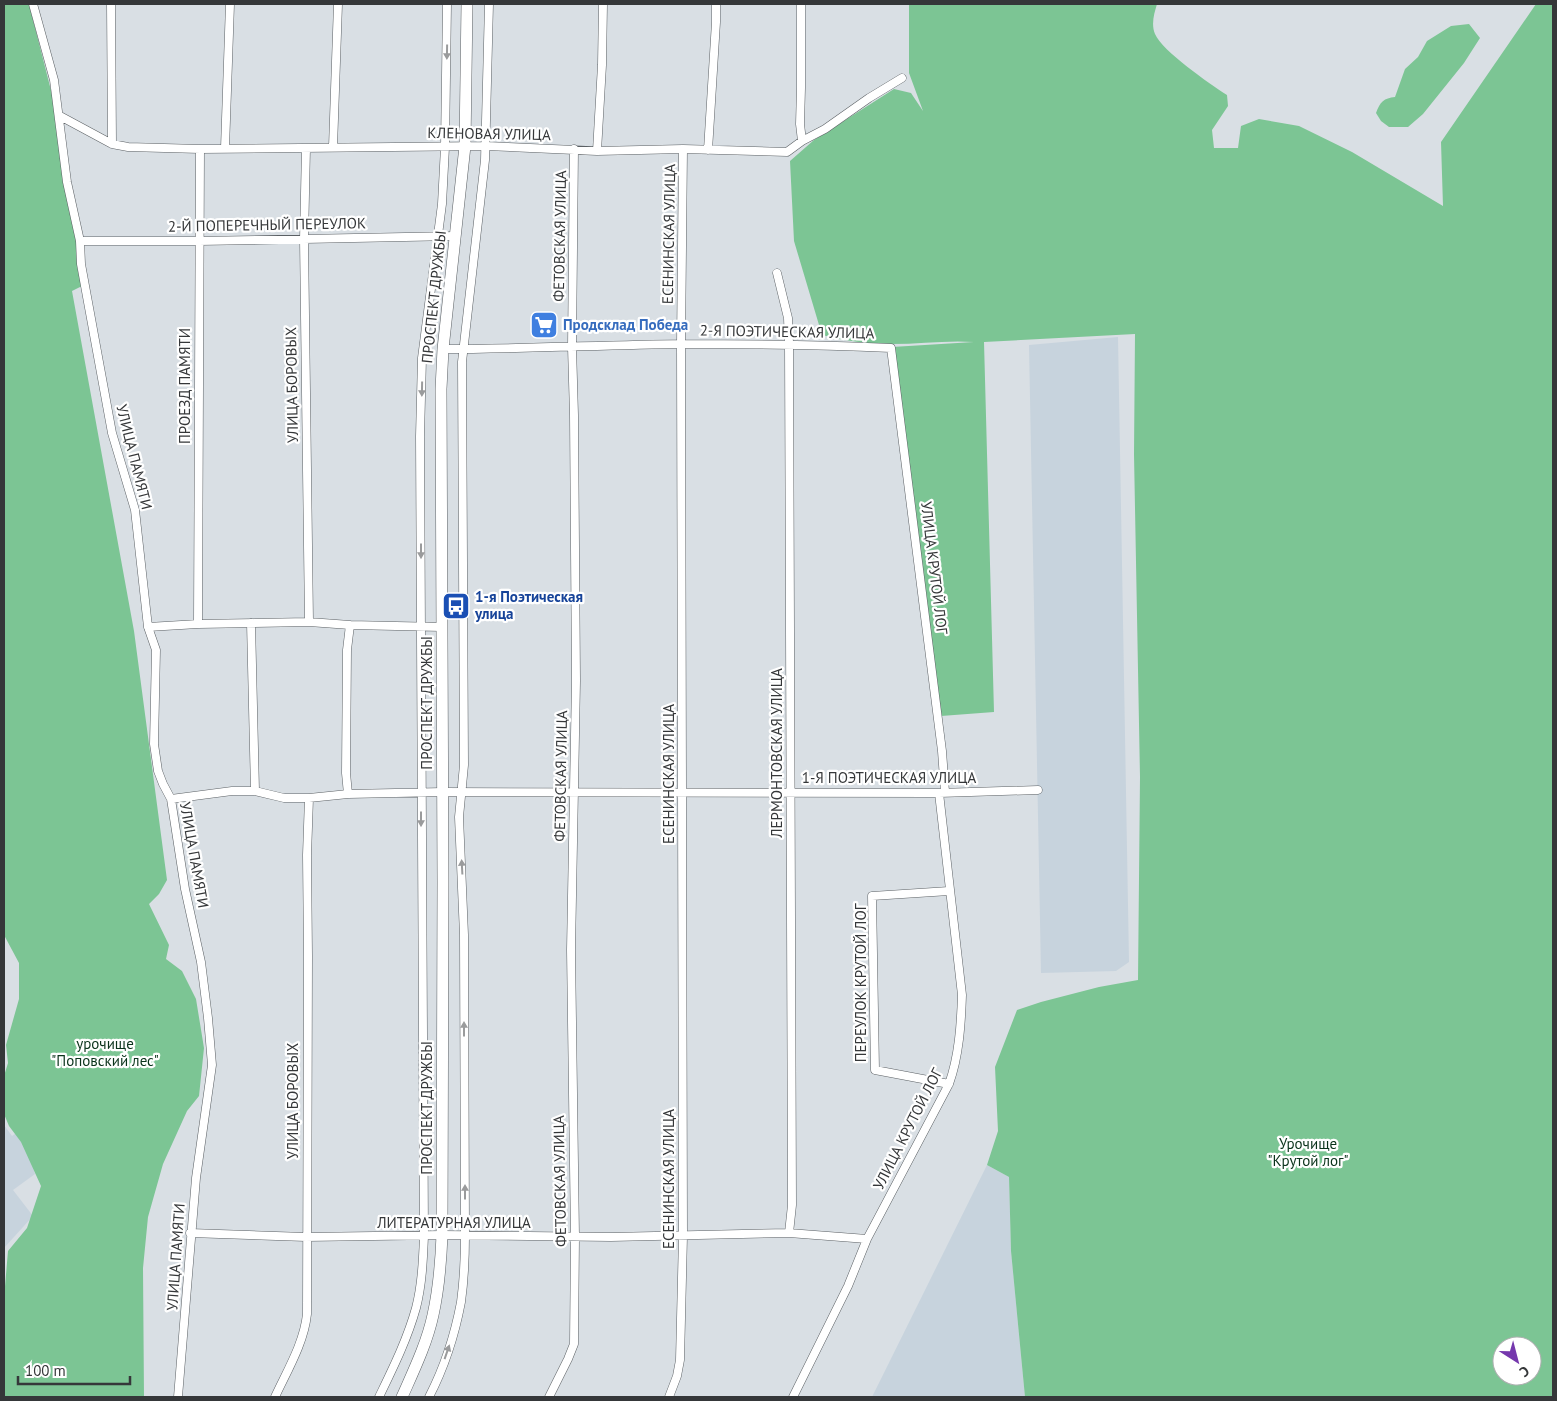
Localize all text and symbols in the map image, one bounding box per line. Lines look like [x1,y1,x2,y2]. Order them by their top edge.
one-way arrow [442,45,450,61]
street label: КЛЕНОВАЯ УЛИЦА [427,123,551,144]
street label: ЕСЕНИНСКАЯ УЛИЦА [658,164,679,304]
street label: ФЕТОВСКАЯ УЛИЦА [549,170,570,302]
street label: 2-Й ПОПЕРЕЧНЫЙ ПЕРЕУЛОК [168,213,366,236]
street label: ПРОСПЕКТ ДРУЖБЫ [417,230,450,364]
supermarket icon: Продсклад Победа [529,310,559,340]
place label: Продсклад Победа [563,315,688,334]
street label: 2-Я ПОЭТИЧЕСКАЯ УЛИЦА [700,320,875,343]
street label: УЛИЦА БОРОВЫХ [281,327,302,443]
street label: ПРОЕЗД ПАМЯТИ [175,328,194,444]
one-way arrow [418,381,426,397]
street label: УЛИЦА ПАМЯТИ [112,402,157,511]
street label: УЛИЦА КРУТОЙ ЛОГ [917,500,952,636]
one-way arrow [417,543,425,559]
place label: 1-я Поэтическая улица [474,587,583,623]
bus stop icon: 1-я Поэтическая улица [441,591,471,621]
street label: ПРОСПЕКТ ДРУЖБЫ [417,636,436,770]
street label: ЛЕРМОНТОВСКАЯ УЛИЦА [767,668,786,839]
street label: ЕСЕНИНСКАЯ УЛИЦА [659,704,678,844]
street label: ФЕТОВСКАЯ УЛИЦА [550,710,571,842]
street label: 1-Я ПОЭТИЧЕСКАЯ УЛИЦА [802,768,977,787]
street label: УЛИЦА ПАМЯТИ [176,800,213,909]
one-way arrow [417,811,425,827]
one-way arrow [457,858,465,874]
street label: ПЕРЕУЛОК КРУТОЙ ЛОГ [851,903,870,1062]
one-way arrow [460,1021,468,1037]
park label: урочище "Поповский лес" [51,1034,159,1070]
street label: ПРОСПЕКТ ДРУЖБЫ [417,1041,436,1175]
street label: УЛИЦА БОРОВЫХ [283,1043,302,1159]
street label: УЛИЦА КРУТОЙ ЛОГ [869,1065,947,1193]
street label: ЕСЕНИНСКАЯ УЛИЦА [659,1109,678,1249]
street label: ФЕТОВСКАЯ УЛИЦА [549,1115,570,1247]
park label: Урочище "Крутой лог" [1267,1134,1349,1170]
one-way arrow [461,1183,469,1199]
street label: УЛИЦА ПАМЯТИ [162,1203,189,1311]
street label: ЛИТЕРАТУРНАЯ УЛИЦА [376,1213,531,1232]
north arrow [1492,1336,1542,1386]
one-way arrow [444,1344,452,1359]
scale bar [18,1354,130,1386]
text: 100 m [25,1361,66,1380]
text: С [1516,1362,1533,1381]

